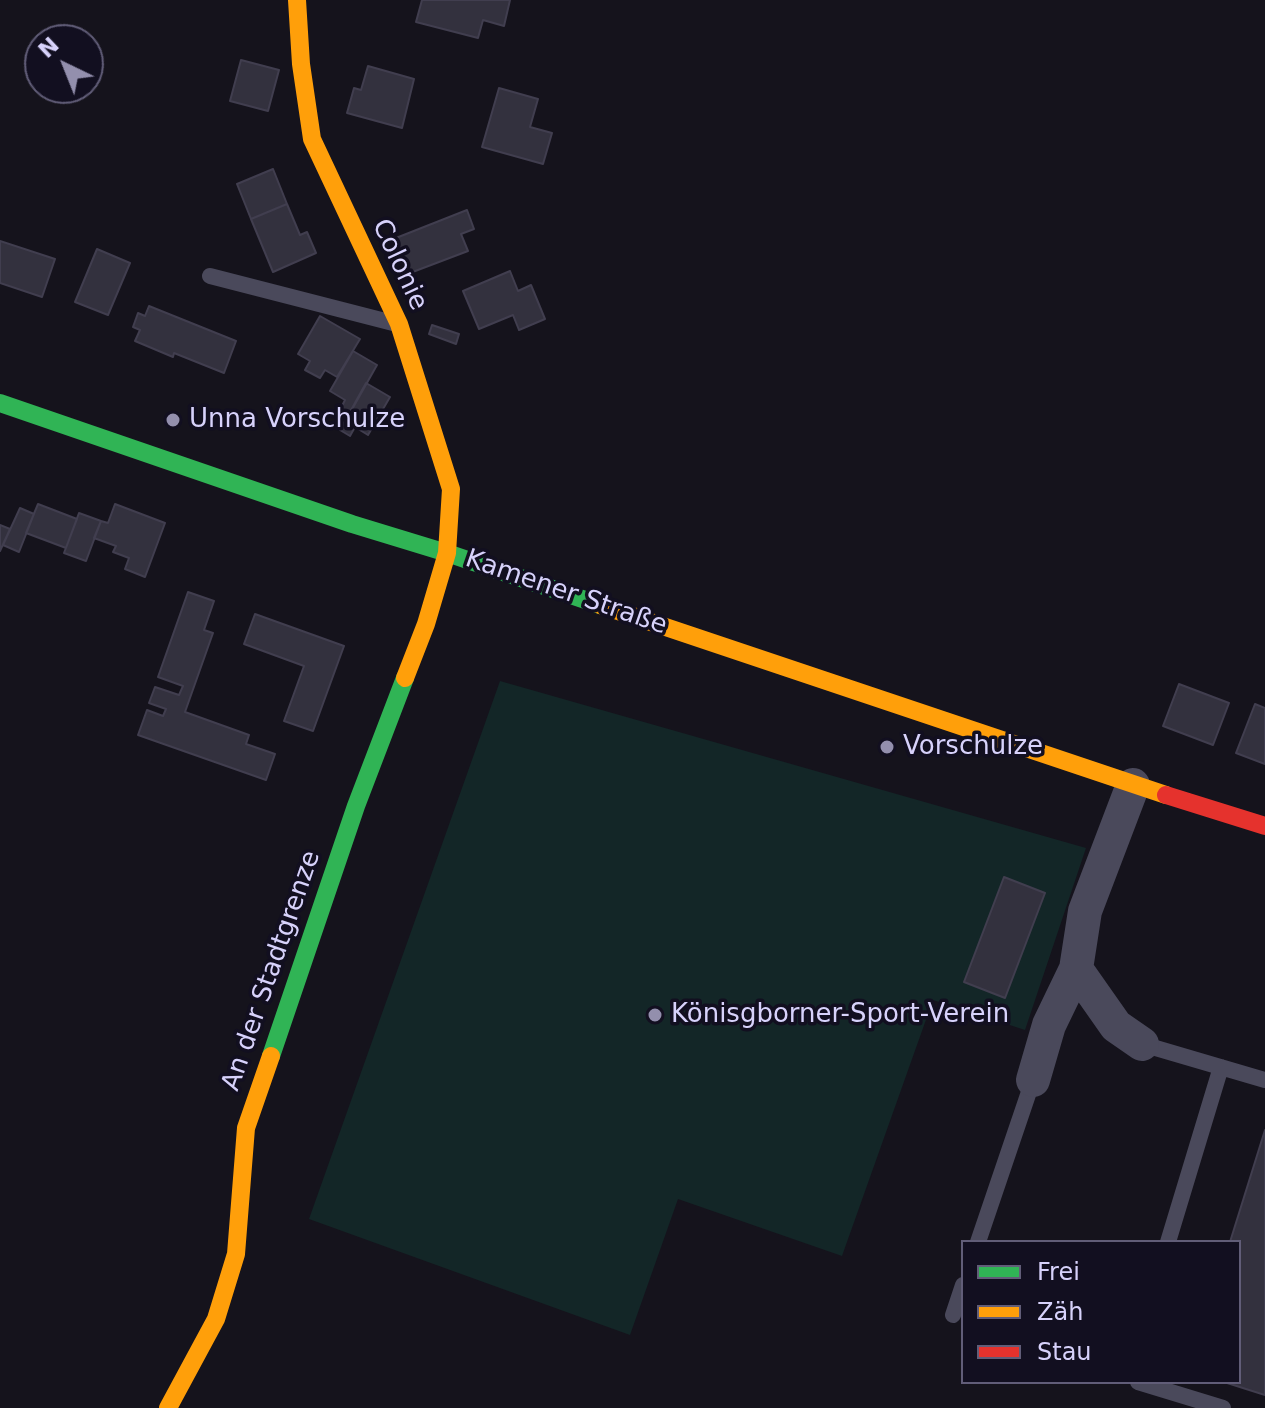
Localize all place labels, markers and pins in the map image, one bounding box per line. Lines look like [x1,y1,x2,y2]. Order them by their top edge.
place label: Unna Vorschulze [189,404,405,436]
marker: Unna Vorschulze [164,411,182,429]
place label: Vorschulze [903,731,1043,763]
marker: Vorschulze [878,738,896,756]
place label: Könisgborner-Sport-Verein [671,999,1009,1031]
marker: Könisgborner-Sport-Verein [646,1006,664,1024]

